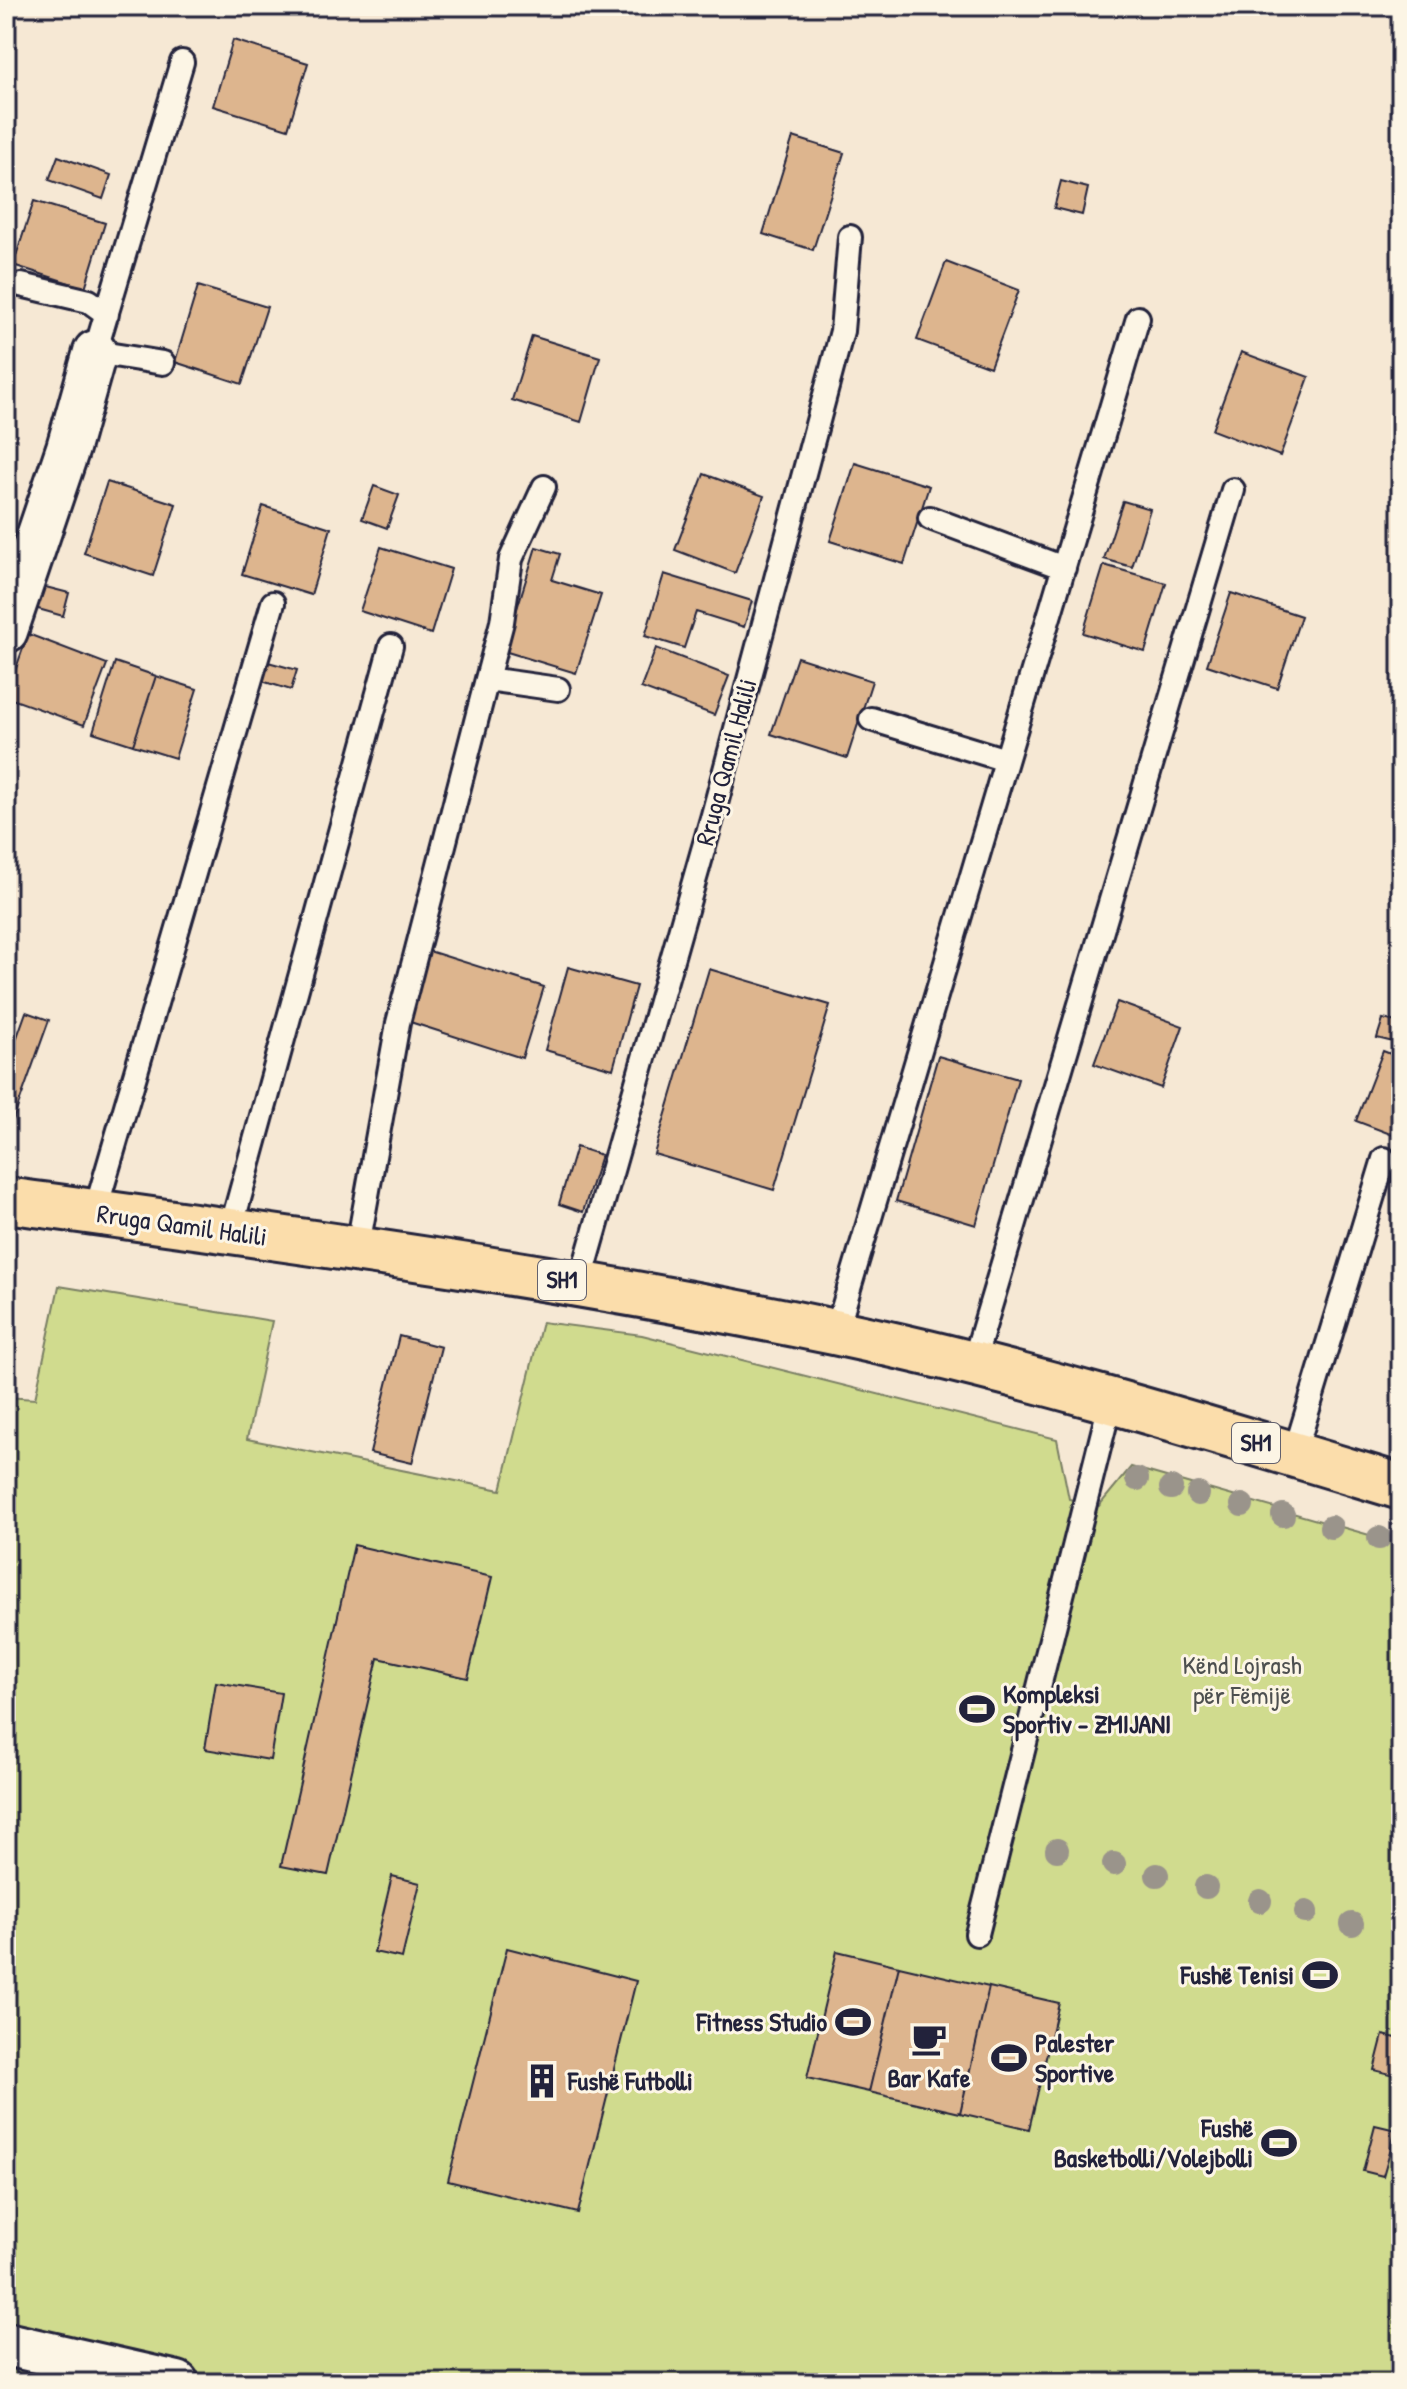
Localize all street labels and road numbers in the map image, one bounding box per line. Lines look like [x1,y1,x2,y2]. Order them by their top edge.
street label: Rruga Qamil Halili [686,675,765,849]
street label: Rruga Qamil Halili [95,1195,269,1254]
road number: SH1 [538,1260,586,1300]
road number: SH1 [1232,1423,1280,1463]

